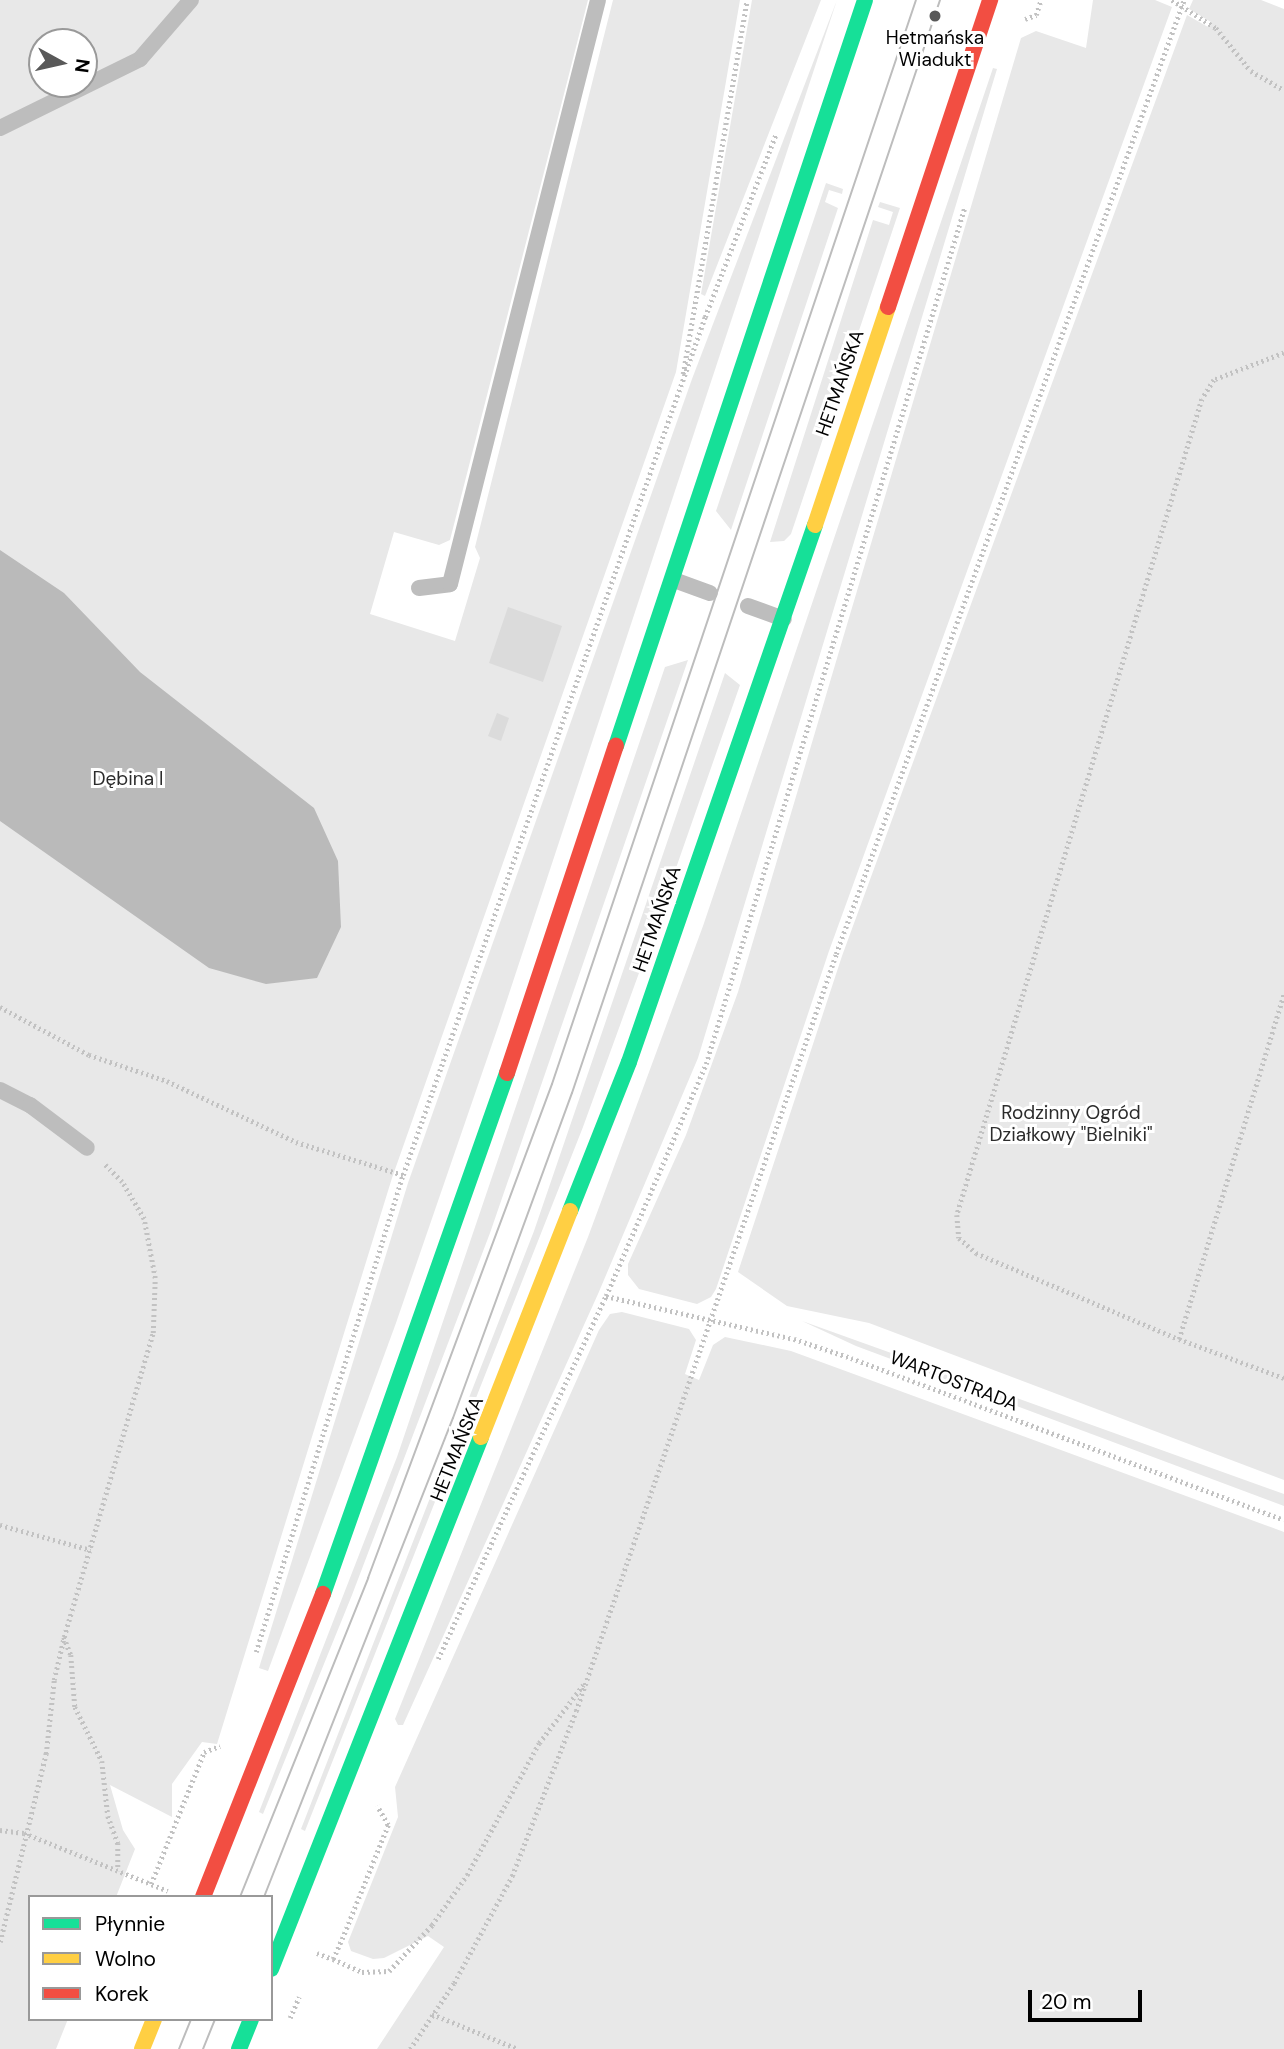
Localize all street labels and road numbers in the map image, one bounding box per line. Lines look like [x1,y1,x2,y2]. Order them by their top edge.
street label: HETMAŃSKA [811,327,869,439]
street label: HETMAŃSKA [628,863,686,975]
street label: WARTOSTRADA [887,1346,1021,1416]
street label: HETMAŃSKA [426,1393,488,1505]

